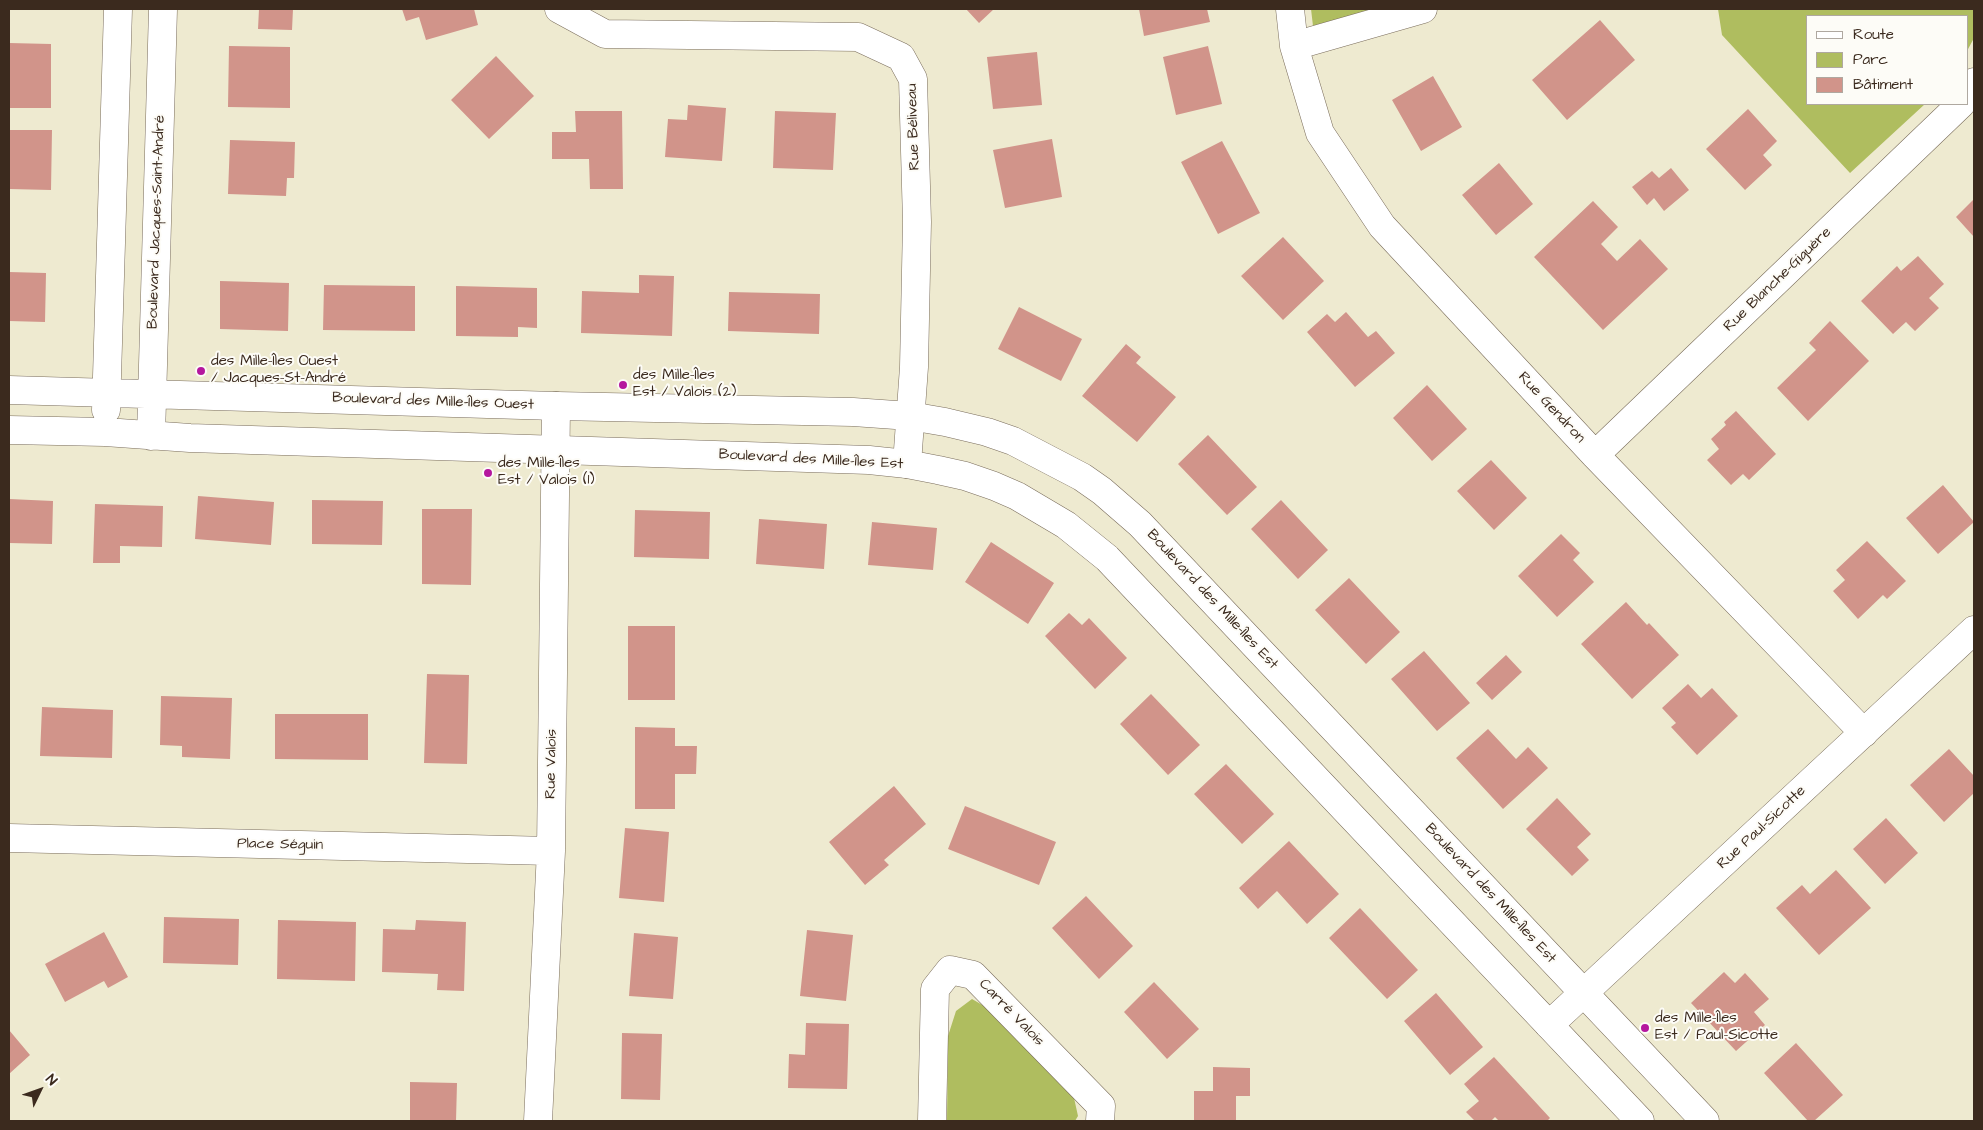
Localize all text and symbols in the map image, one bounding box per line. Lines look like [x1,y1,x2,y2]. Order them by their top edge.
legend [1806,15,1968,105]
text: Route [1853,24,1894,45]
text: Parc [1853,49,1888,70]
text: Bâtiment [1853,74,1913,95]
street label: Rue Béliveau [903,83,925,171]
street label: Boulevard Jacques-Saint-André [144,115,170,329]
street label: Rue Blanche-Giguère [1720,224,1836,336]
place label: des Mille-Îles Ouest / Jacques-St-André [211,353,346,388]
marker: des Mille-Îles Ouest / Jacques-St-André [195,365,207,377]
place label: des Mille-Îles Est / Valois (2) [633,367,736,402]
street label: Rue Gendron [1514,369,1588,447]
marker: des Mille-Îles Est / Valois (2) [617,379,629,391]
street label: Boulevard des Mille-Îles Ouest [332,389,534,415]
street label: Boulevard des Mille-Îles Est [718,446,904,474]
place label: des Mille-Îles Est / Valois (1) [498,455,595,490]
marker: des Mille-Îles Est / Valois (1) [482,467,494,479]
street label: Boulevard des Mille-Îles Est [1142,526,1282,674]
street label: Rue Valois [542,729,562,799]
street label: Rue Paul-Sicotte [1714,782,1810,874]
street label: Boulevard des Mille-Îles Est [1420,820,1560,968]
street label: Place Séguin [237,835,323,855]
street label: Carré Valois [974,976,1048,1050]
place label: des Mille-Îles Est / Paul-Sicotte [1655,1010,1778,1045]
marker: des Mille-Îles Est / Paul-Sicotte [1639,1022,1651,1034]
north arrow [15,1065,65,1115]
text: N [41,1070,62,1090]

